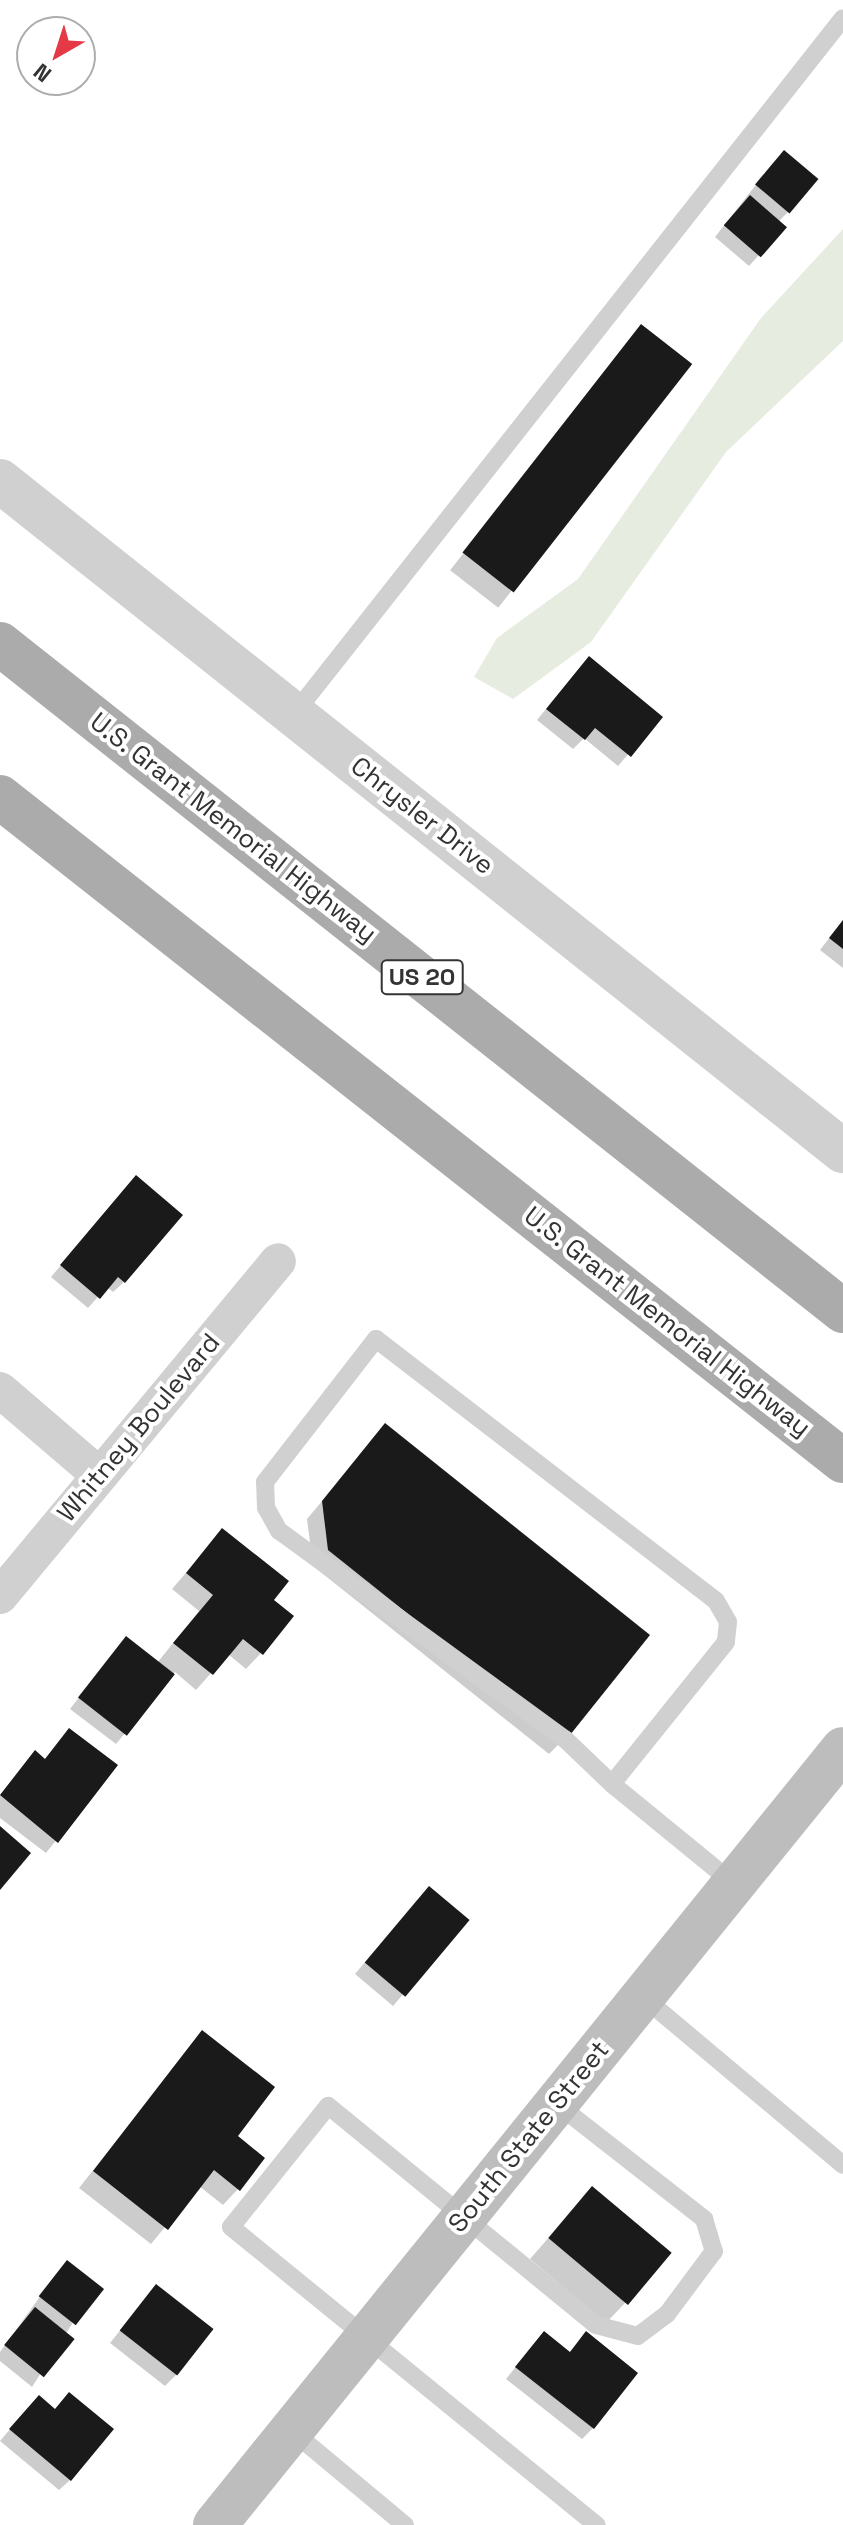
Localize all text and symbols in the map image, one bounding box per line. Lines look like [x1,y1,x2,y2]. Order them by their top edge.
north arrow [16,16,96,96]
text: N [28,58,57,89]
street label: U.S. Grant Memorial Highway [83,706,383,950]
street label: Chrysler Drive [344,751,500,881]
road number: US 20 [380,957,464,997]
street label: U.S. Grant Memorial Highway [517,1200,817,1444]
street label: Whitney Boulevard [51,1328,227,1528]
street label: South State Street [442,2035,616,2239]

